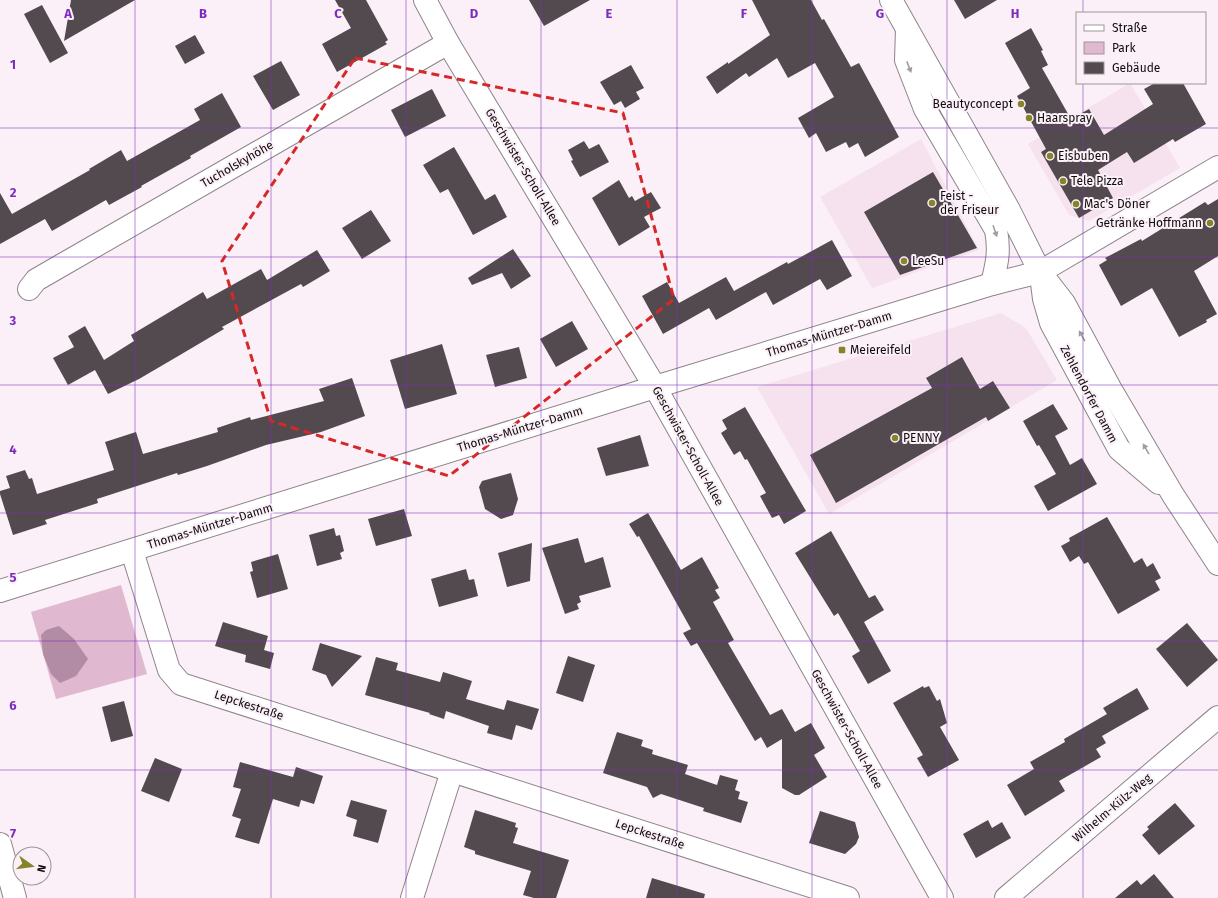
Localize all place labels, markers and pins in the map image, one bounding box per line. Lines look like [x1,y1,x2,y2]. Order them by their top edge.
place label: Beautyconcept [933,97,1014,111]
marker: Beautyconcept [1016,99,1026,109]
place label: Haarspray [1037,111,1092,125]
marker: Haarspray [1024,113,1034,123]
place label: Eisbuben [1058,149,1108,163]
marker: Eisbuben [1045,151,1055,161]
place label: Tele Pizza [1071,174,1123,188]
marker: Tele Pizza [1058,176,1068,186]
place label: Feist - der Friseur [940,189,999,217]
place label: Mac's Döner [1084,197,1150,211]
marker: Feist - der Friseur [927,198,937,208]
marker: Mac's Döner [1071,199,1081,209]
place label: Getränke Hoffmann [1096,216,1202,230]
marker: Getränke Hoffmann [1205,218,1215,228]
place label: LeeSu [912,254,944,268]
marker: LeeSu [899,256,909,266]
place label: Meiereifeld [850,343,911,357]
marker: Meiereifeld [837,345,847,355]
place label: PENNY [903,431,940,445]
marker: PENNY [890,433,900,443]

